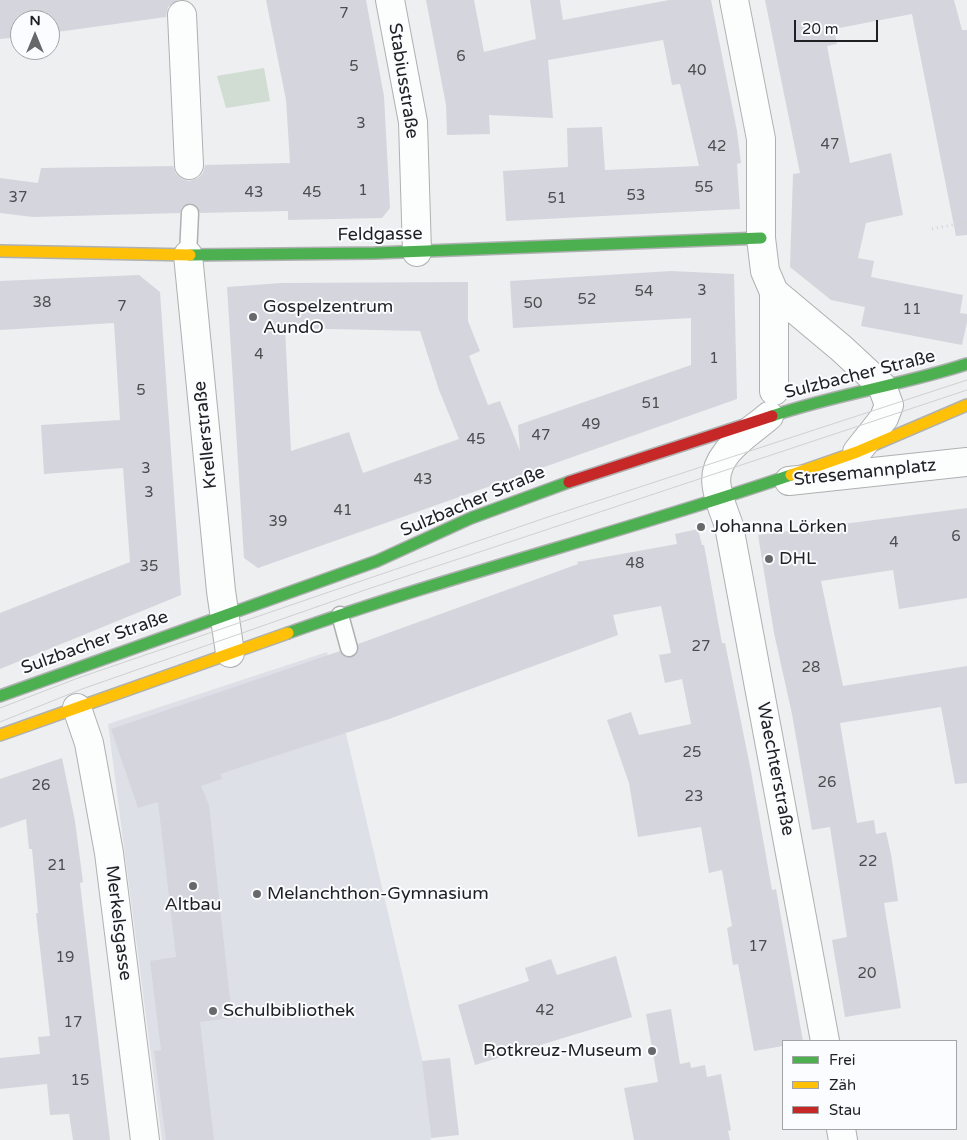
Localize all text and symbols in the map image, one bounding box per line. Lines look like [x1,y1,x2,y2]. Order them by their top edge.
house number: 7 [339,5,349,23]
north arrow [10,10,60,60]
scale bar [797,10,881,42]
text: N [29,12,41,29]
text: 20 m [802,20,839,38]
street label: Stabiusstraße [383,22,423,140]
house number: 6 [456,48,466,66]
house number: 5 [349,58,359,76]
house number: 40 [688,62,706,80]
house number: 3 [356,115,366,133]
house number: 47 [821,136,839,154]
house number: 42 [708,138,726,156]
house number: 55 [695,179,713,197]
house number: 1 [358,182,368,200]
house number: 43 [245,184,263,202]
house number: 45 [303,184,321,202]
house number: 53 [627,187,645,205]
house number: 37 [9,189,27,207]
house number: 51 [548,190,566,208]
street label: Feldgasse [337,223,423,247]
house number: 3 [697,282,707,300]
house number: 54 [635,283,653,301]
house number: 52 [578,291,596,309]
house number: 38 [33,294,51,312]
house number: 50 [524,295,542,313]
place label: Gospelzentrum AundO [263,296,393,338]
house number: 7 [117,298,127,316]
house number: 11 [903,301,921,319]
marker: Gospelzentrum AundO [247,311,259,323]
house number: 4 [254,346,264,364]
street label: Sulzbacher Straße [782,346,938,404]
house number: 1 [709,350,719,368]
street label: Krellerstraße [190,380,222,490]
house number: 5 [136,382,146,400]
house number: 51 [642,395,660,413]
house number: 49 [582,416,600,434]
house number: 47 [532,427,550,445]
house number: 45 [467,431,485,449]
street label: Stresemannplatz [793,455,937,491]
house number: 3 [141,460,151,478]
street label: Sulzbacher Straße [398,462,548,542]
house number: 43 [414,471,432,489]
house number: 3 [144,484,154,502]
house number: 41 [334,502,352,520]
house number: 39 [269,513,287,531]
place label: Johanna Lörken [711,516,847,538]
marker: Johanna Lörken [695,521,707,533]
house number: 6 [951,528,961,546]
house number: 4 [889,534,899,552]
place label: DHL [779,548,816,570]
marker: DHL [763,553,775,565]
house number: 48 [626,555,644,573]
house number: 35 [140,558,158,576]
street label: Sulzbacher Straße [19,606,171,680]
house number: 27 [692,638,710,656]
house number: 28 [802,659,820,677]
street label: Waechterstraße [751,700,799,838]
house number: 25 [683,744,701,762]
house number: 26 [818,774,836,792]
house number: 26 [32,777,50,795]
house number: 23 [685,788,703,806]
house number: 22 [859,853,877,871]
house number: 21 [48,857,66,875]
street label: Merkelsgasse [100,864,136,982]
marker: Altbau [187,880,199,892]
place label: Melanchthon-Gymnasium [267,883,489,905]
marker: Melanchthon-Gymnasium [251,888,263,900]
place label: Altbau [164,894,222,916]
house number: 17 [749,938,767,956]
house number: 19 [56,949,74,967]
house number: 20 [858,965,876,983]
place label: Schulbibliothek [223,1000,355,1022]
house number: 42 [536,1002,554,1020]
marker: Schulbibliothek [207,1005,219,1017]
house number: 17 [64,1014,82,1032]
place label: Rotkreuz-Museum [483,1040,642,1062]
legend [782,1040,957,1130]
marker: Rotkreuz-Museum [646,1045,658,1057]
text: Frei [829,1051,855,1069]
house number: 15 [71,1072,89,1090]
text: Zäh [829,1076,856,1094]
text: Stau [829,1101,861,1119]

